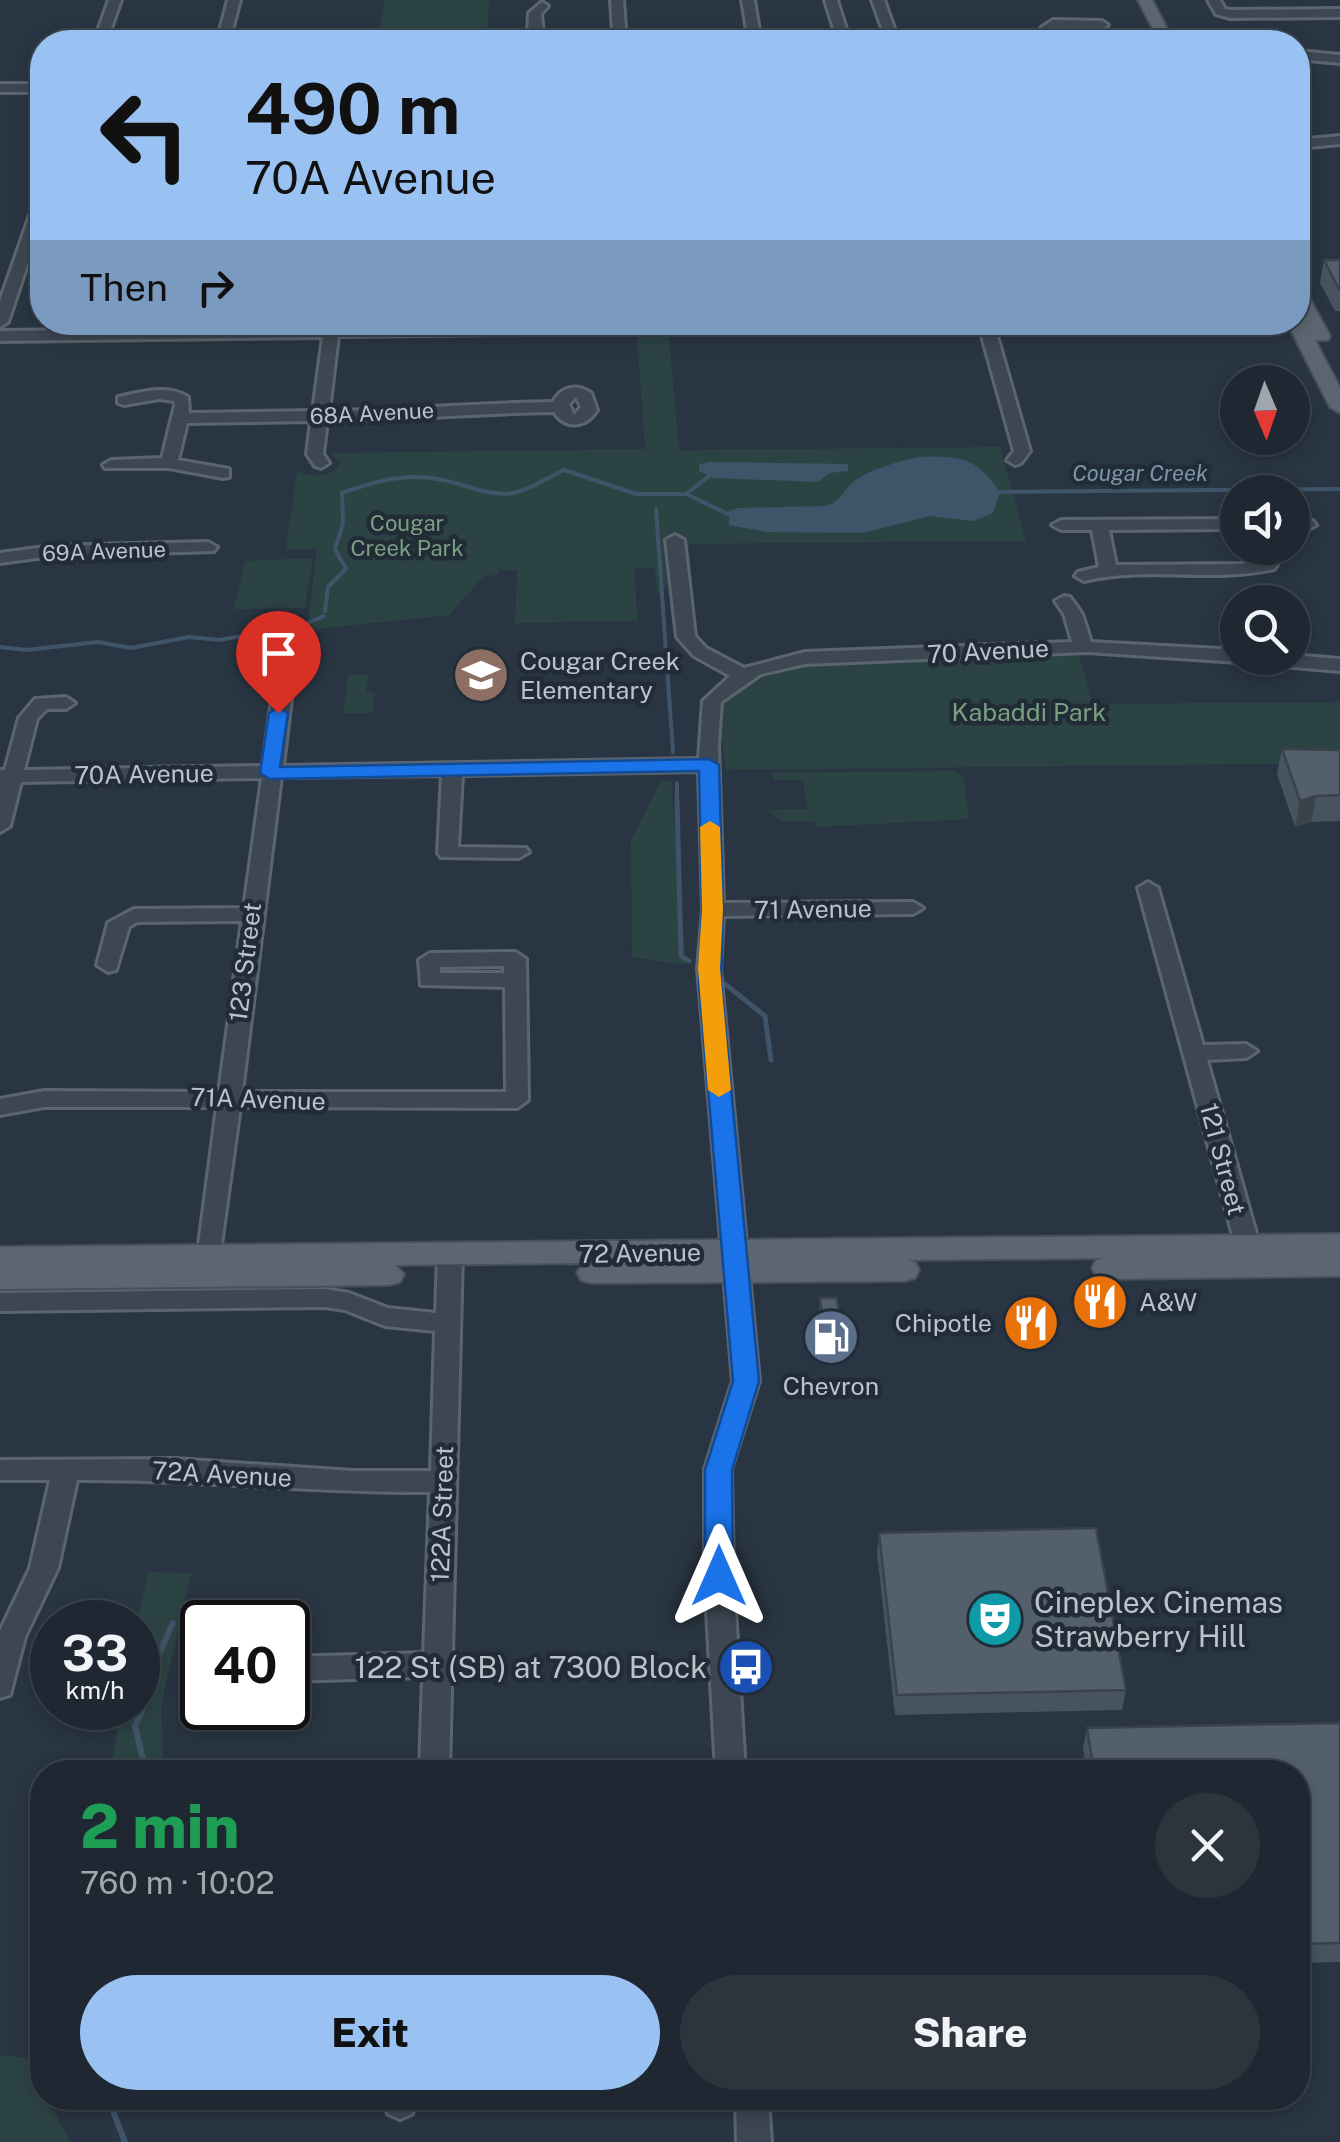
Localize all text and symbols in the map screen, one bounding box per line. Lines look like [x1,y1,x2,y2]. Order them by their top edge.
text: 490 m [245,67,460,150]
icon: left [80,70,210,200]
text: 70A Avenue [245,151,496,204]
icon: right [188,260,243,315]
text: Then [80,265,168,310]
north arrow [1220,365,1310,455]
map controls [1220,365,1310,675]
street label: 68A Avenue [309,397,435,429]
water label: Cougar Creek [1072,460,1208,486]
button: sound [1220,475,1310,565]
park label: Cougar Creek Park [350,510,464,561]
street label: 69A Avenue [42,536,166,566]
button: search [1220,585,1310,675]
pin [236,611,321,714]
icon: arrive [251,626,306,681]
street label: 70 Avenue [926,633,1050,669]
school or university icon: Cougar Creek Elementary [451,645,511,705]
place label: Cougar Creek Elementary [520,646,680,705]
park label: Kabaddi Park [952,697,1106,727]
street label: 70A Avenue [74,758,214,790]
street label: 71 Avenue [754,893,872,925]
street label: 123 Street [223,901,267,1023]
street label: 71A Avenue [190,1082,326,1116]
street label: 121 Street [1194,1100,1252,1218]
street label: 72 Avenue [579,1237,701,1269]
restaurant icon: A&W [1070,1272,1130,1332]
place label: A&W [1139,1287,1197,1317]
restaurant icon: Chipotle [1001,1293,1061,1353]
fuel station icon: Chevron [801,1307,861,1367]
place label: Chipotle [895,1308,992,1338]
place label: Chevron [783,1371,879,1401]
street label: 122A Street [425,1445,459,1583]
street label: 72A Avenue [151,1455,293,1493]
position arrow [667,1524,771,1628]
place label: Cineplex Cinemas Strawberry Hill [1034,1584,1283,1654]
theatre icon: Cineplex Cinemas Strawberry Hill [965,1589,1025,1649]
speed limit sign: 40 [180,1600,310,1730]
text: 33 [62,1623,128,1682]
bus stop icon: 122 St (SB) at 7300 Block [716,1637,776,1697]
place label: 122 St (SB) at 7300 Block [355,1649,707,1685]
text: km/h [66,1675,124,1705]
text: 2 min [80,1791,239,1862]
button: close [1155,1793,1260,1898]
text: 760 m · 10:02 [80,1864,275,1901]
button: Exit [80,1975,660,2090]
button: Share [680,1975,1260,2090]

